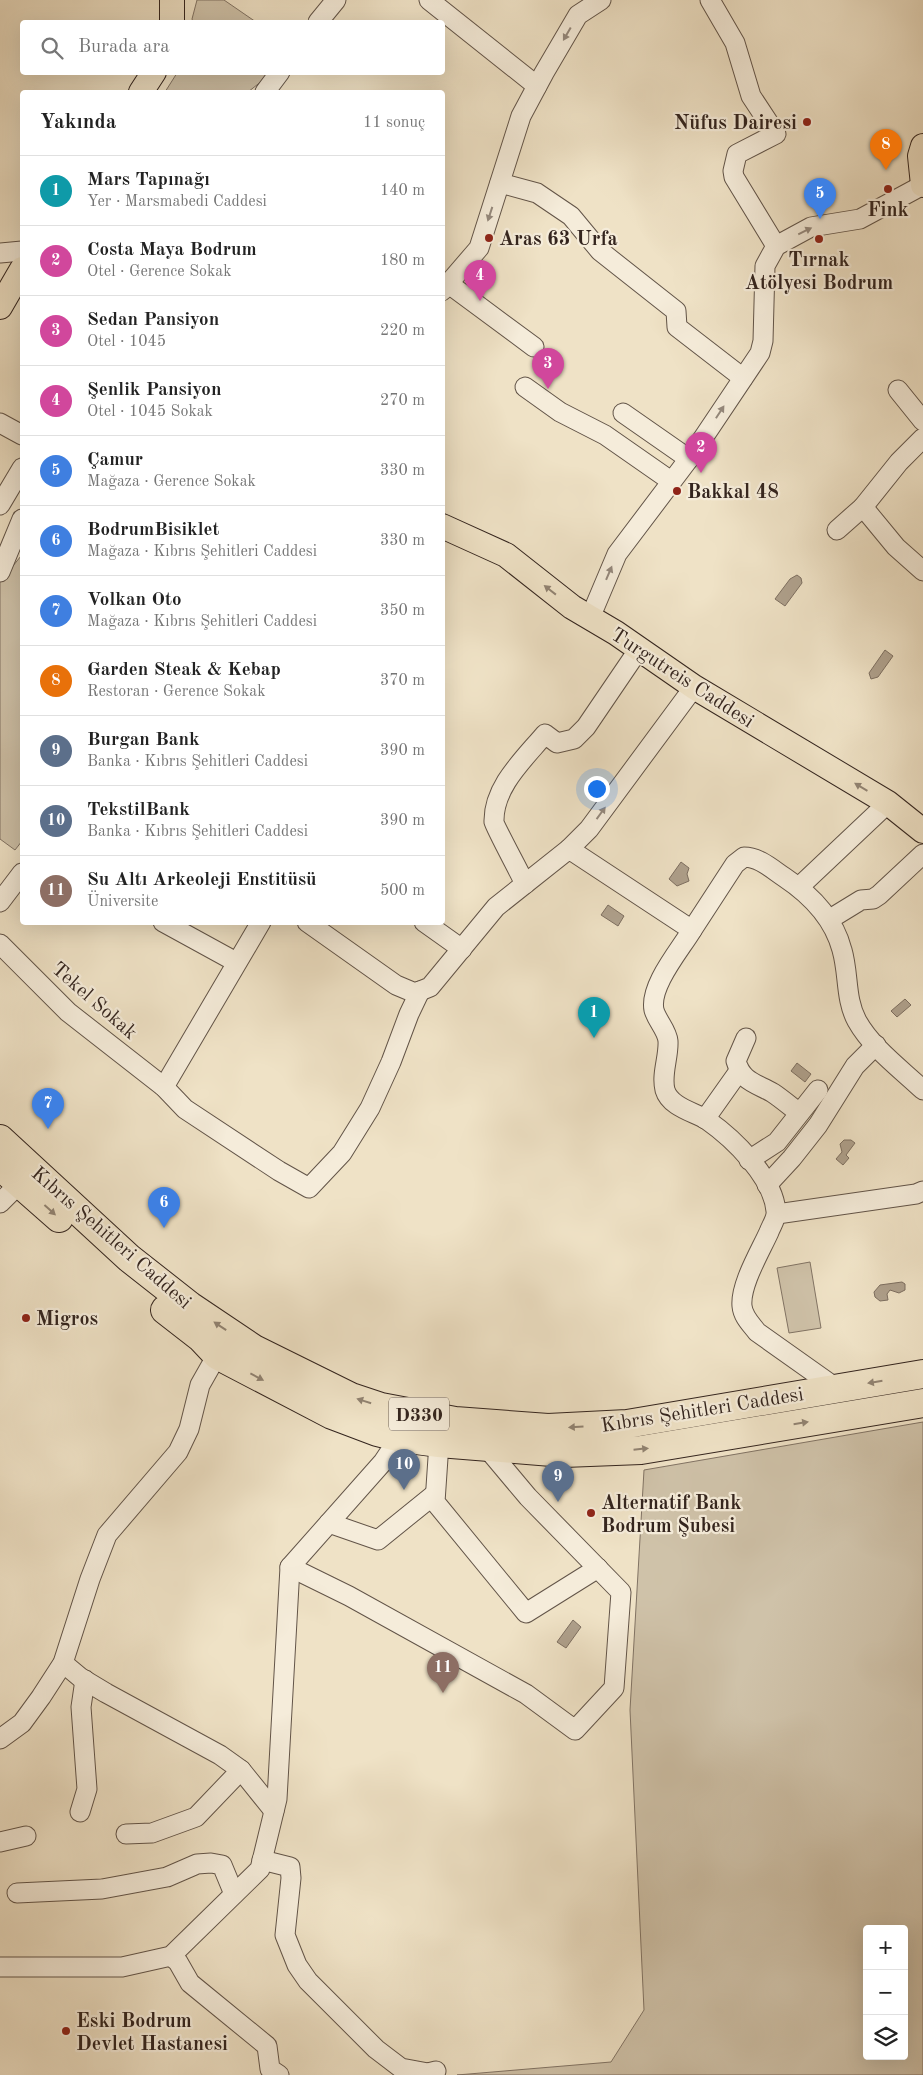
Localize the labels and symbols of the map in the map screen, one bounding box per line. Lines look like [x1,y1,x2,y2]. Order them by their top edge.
one-way arrow [563,27,572,40]
place label: Nüfus Dairesi [674,114,797,134]
marker: Nüfus Dairesi [801,116,813,128]
pin: 8 [870,129,902,170]
pin: 5 [804,178,836,219]
marker: Fink [882,183,894,195]
place label: Fink [867,201,909,221]
one-way arrow [486,207,493,222]
one-way arrow [798,227,813,235]
place label: Aras 63 Urfa [499,230,618,250]
marker: Aras 63 Urfa [483,232,495,244]
marker: Tırnak Atölyesi Bodrum [813,233,825,245]
place label: Tırnak Atölyesi Bodrum [745,251,893,294]
pin: 4 [464,260,496,301]
pin: 3 [532,348,564,389]
one-way arrow [715,406,725,419]
pin: 2 [685,432,717,473]
place label: Bakkal 48 [687,483,779,503]
marker: Bakkal 48 [671,485,683,497]
one-way arrow [606,566,614,580]
one-way arrow [544,585,557,596]
street label: Turgutreis Caddesi [607,625,757,732]
your location [584,776,610,802]
one-way arrow [854,782,867,791]
one-way arrow [596,806,606,820]
street label: Tekel Sokak [47,959,140,1044]
pin: 1 [578,997,610,1038]
pin: 7 [32,1088,64,1129]
street label: Kıbrıs Şehitleri Caddesi [27,1164,195,1313]
pin: 6 [148,1187,180,1228]
one-way arrow [43,1204,55,1216]
place label: Migros [36,1310,98,1330]
marker: Migros [20,1312,32,1324]
one-way arrow [213,1321,226,1331]
one-way arrow [250,1372,264,1381]
one-way arrow [866,1378,882,1386]
street label: Kıbrıs Şehitleri Caddesi [600,1385,805,1437]
one-way arrow [356,1397,371,1404]
road number: D330 [389,1398,449,1430]
one-way arrow [794,1419,810,1427]
one-way arrow [568,1423,584,1431]
one-way arrow [633,1445,649,1453]
pin: 10 [388,1449,420,1490]
pin: 9 [542,1461,574,1502]
place label: Alternatif Bank Bodrum Şubesi [601,1494,741,1537]
marker: Alternatif Bank Bodrum Şubesi [585,1507,597,1519]
pin: 11 [427,1652,459,1693]
place label: Eski Bodrum Devlet Hastanesi [76,2012,228,2055]
marker: Eski Bodrum Devlet Hastanesi [60,2025,72,2037]

